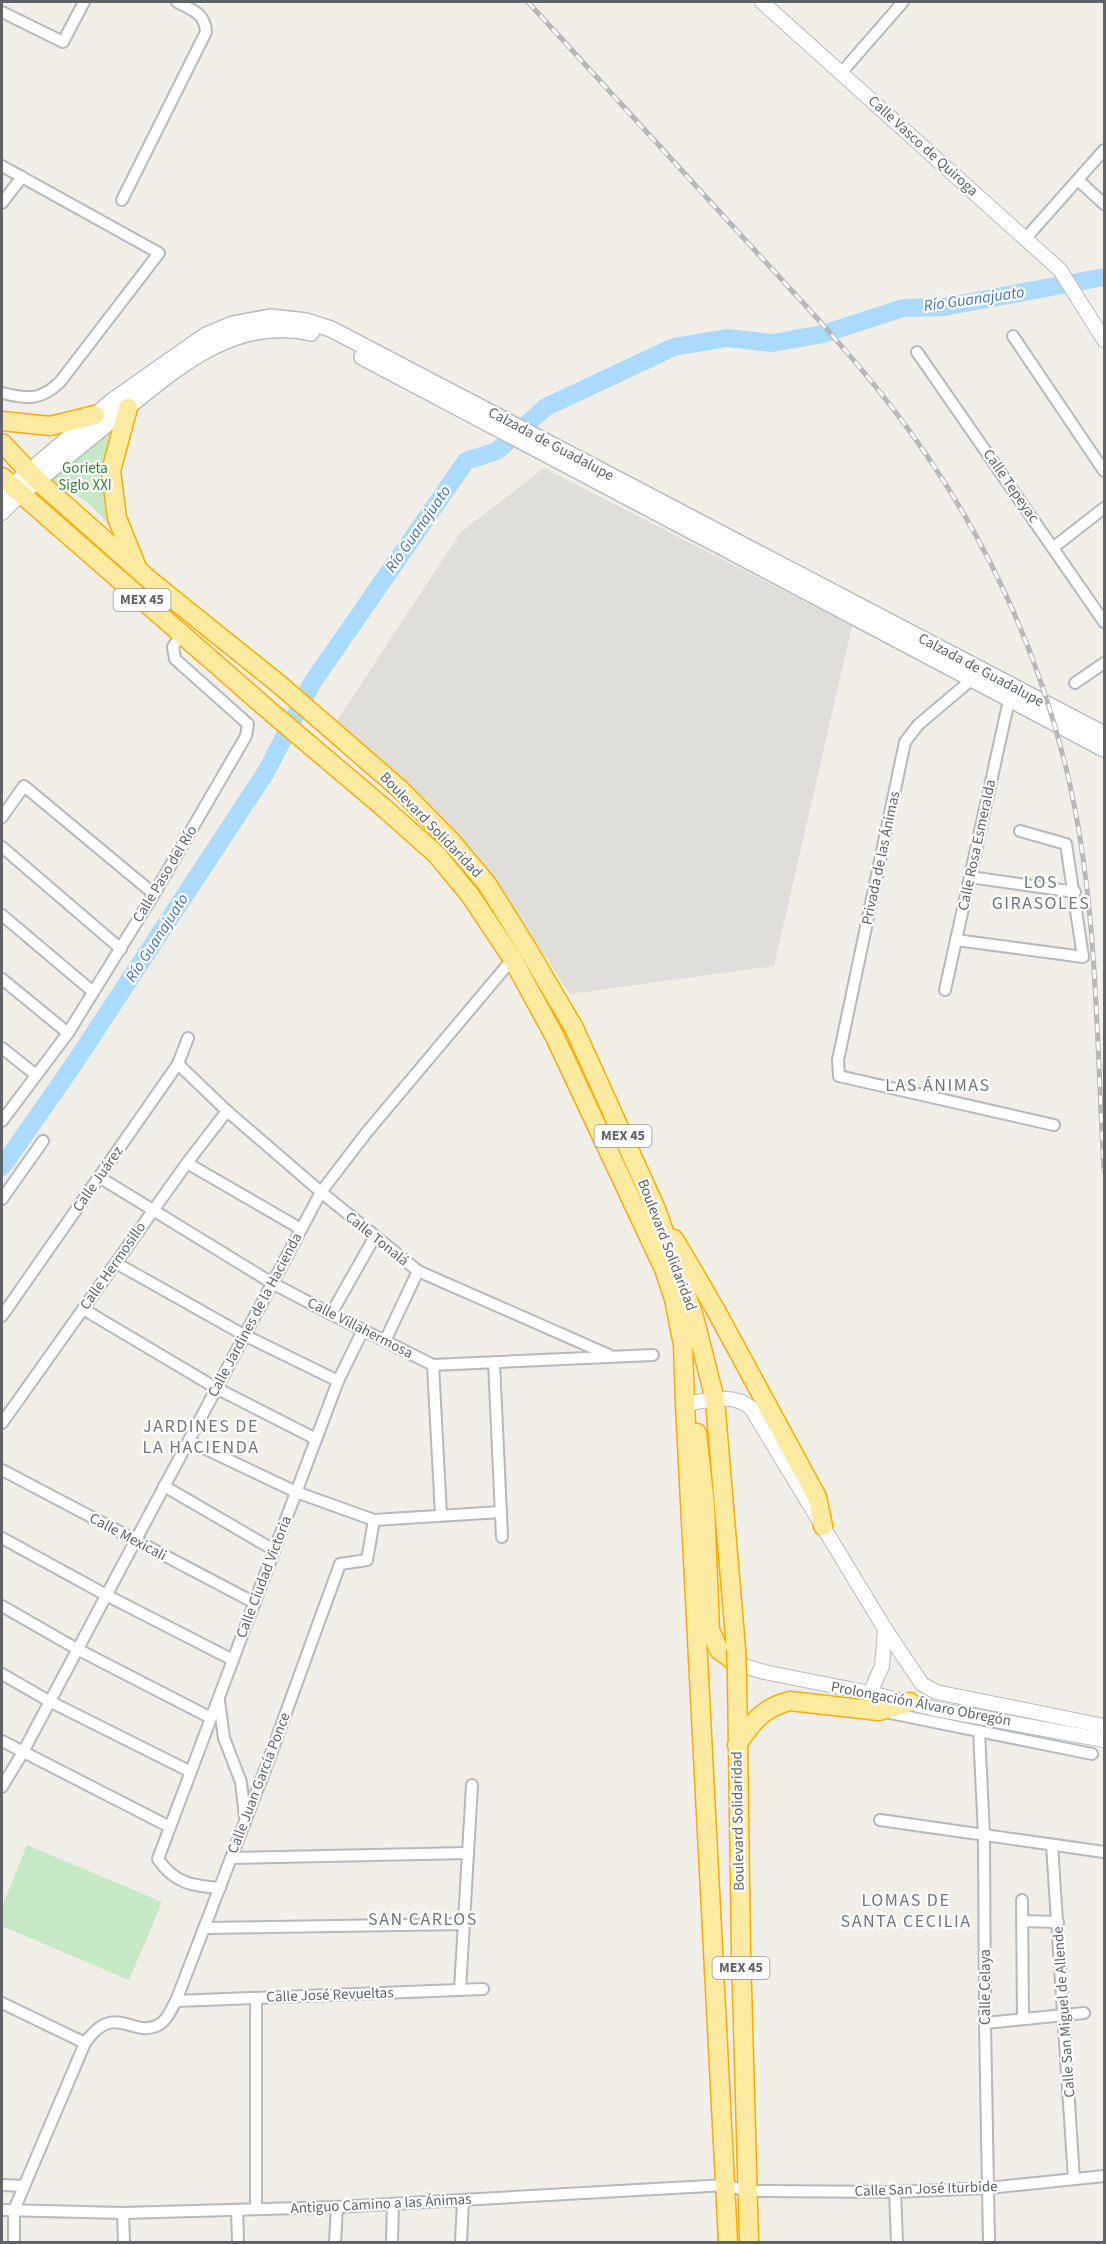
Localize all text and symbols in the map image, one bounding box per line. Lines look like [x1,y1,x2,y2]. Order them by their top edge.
street label: Calle Vasco de Quiroga [863,91,983,201]
water label: Río Guanajuato [922,281,1026,317]
street label: Calzada de Guadalupe [484,402,618,486]
street label: Calle Tepeyac [978,445,1044,527]
park label: Gorieta Siglo XXI [58,458,112,496]
water label: Río Guanajuato [380,481,456,577]
road number: MEX 45 [114,589,170,611]
street label: Calzada de Guadalupe [914,628,1048,712]
street label: Boulevard Solidaridad [375,767,487,883]
street label: Calle Rosa Esmeralda [953,777,1001,913]
street label: Privada de las Ánimas [857,789,905,927]
street label: Calle Paso del Río [128,821,202,927]
district label: LOS GIRASOLES [992,870,1090,916]
water label: Río Guanajuato [120,889,194,987]
district label: LAS ÁNIMAS [885,1073,991,1098]
road number: MEX 45 [594,1125,652,1147]
street label: Calle Juárez [68,1142,128,1216]
street label: Boulevard Solidaridad [632,1176,702,1314]
street label: Calle Tonalá [341,1207,413,1271]
street label: Calle Hermosillo [75,1218,151,1314]
street label: Calle Jardines de la Hacienda [203,1229,307,1401]
street label: Calle Villahermosa [304,1292,416,1364]
district label: JARDINES DE LA HACIENDA [143,1414,259,1460]
street label: Calle Mexicali [86,1508,170,1566]
street label: Calle Ciudad Victoria [231,1513,297,1641]
street label: Prolongación Álvaro Obregón [829,1676,1013,1732]
street label: Calle Juan García Ponce [222,1709,296,1857]
street label: Boulevard Solidaridad [726,1751,750,1891]
district label: LOMAS DE SANTA CECILIA [841,1888,971,1934]
district label: SAN CARLOS [368,1907,478,1932]
street label: Calle San Miguel de Allende [1048,1926,1080,2098]
street label: Calle Celaya [975,1949,996,2025]
road number: MEX 45 [712,1957,770,1979]
street label: Calle José Revueltas [266,1982,394,2008]
street label: Calle San José Iturbide [854,2176,998,2202]
street label: Antiguo Camino a las Ánimas [290,2189,472,2219]

